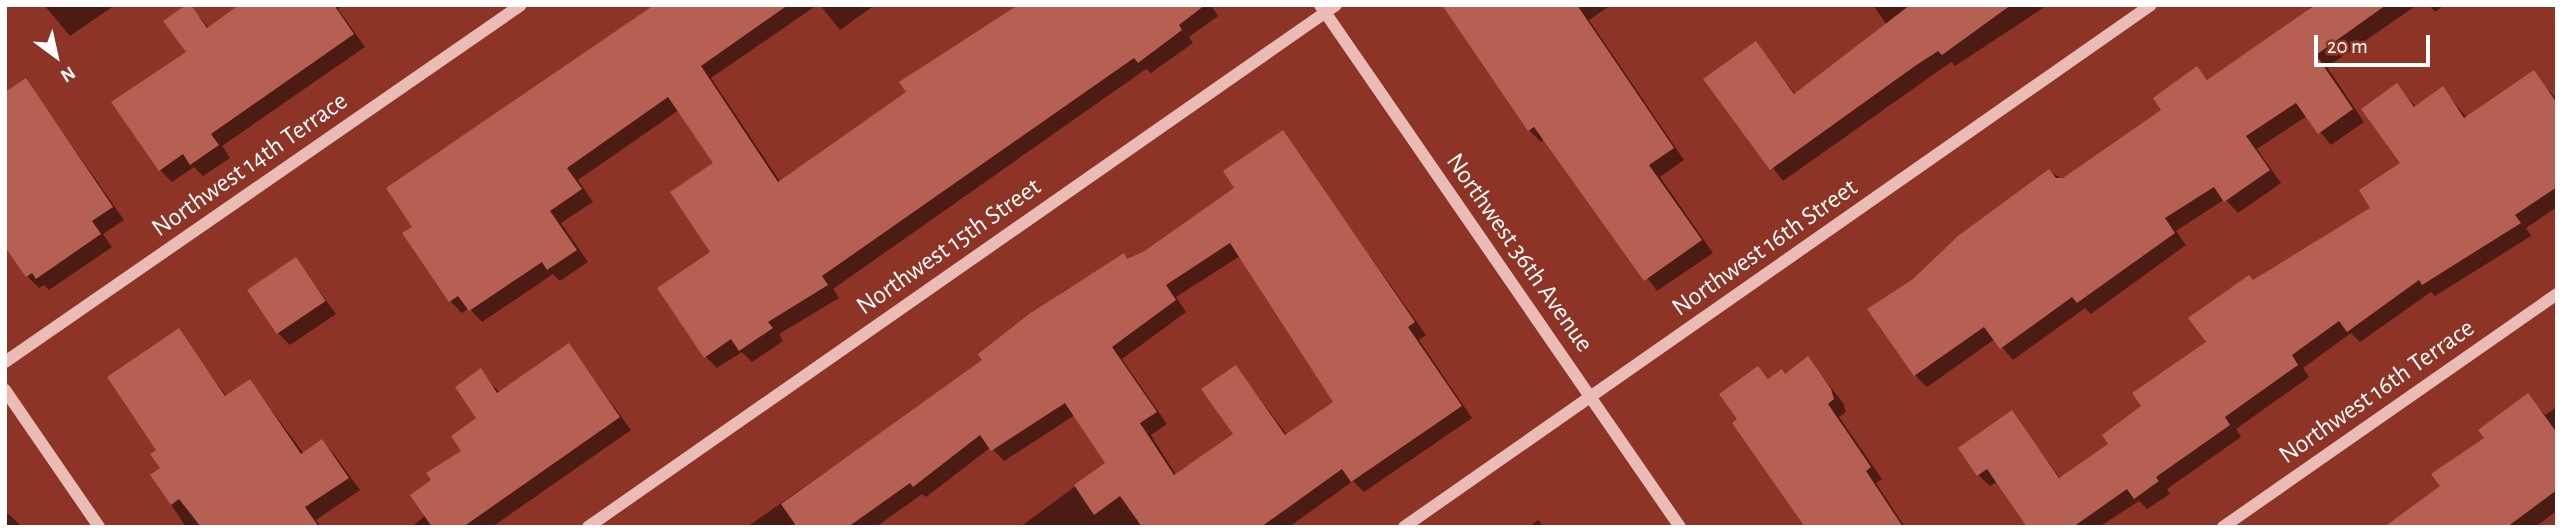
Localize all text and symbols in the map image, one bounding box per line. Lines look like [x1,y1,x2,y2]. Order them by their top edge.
north arrow [21,21,91,91]
scale bar [2317,21,2432,65]
text: 20 m [2327,36,2368,57]
text: N [57,62,78,86]
street label: Northwest 14th Terrace [146,86,354,244]
street label: Northwest 36th Avenue [1439,148,1599,358]
street label: Northwest 15th Street [851,172,1047,322]
street label: Northwest 16th Street [1666,172,1864,324]
street label: Northwest 16th Terrace [2273,313,2481,471]

